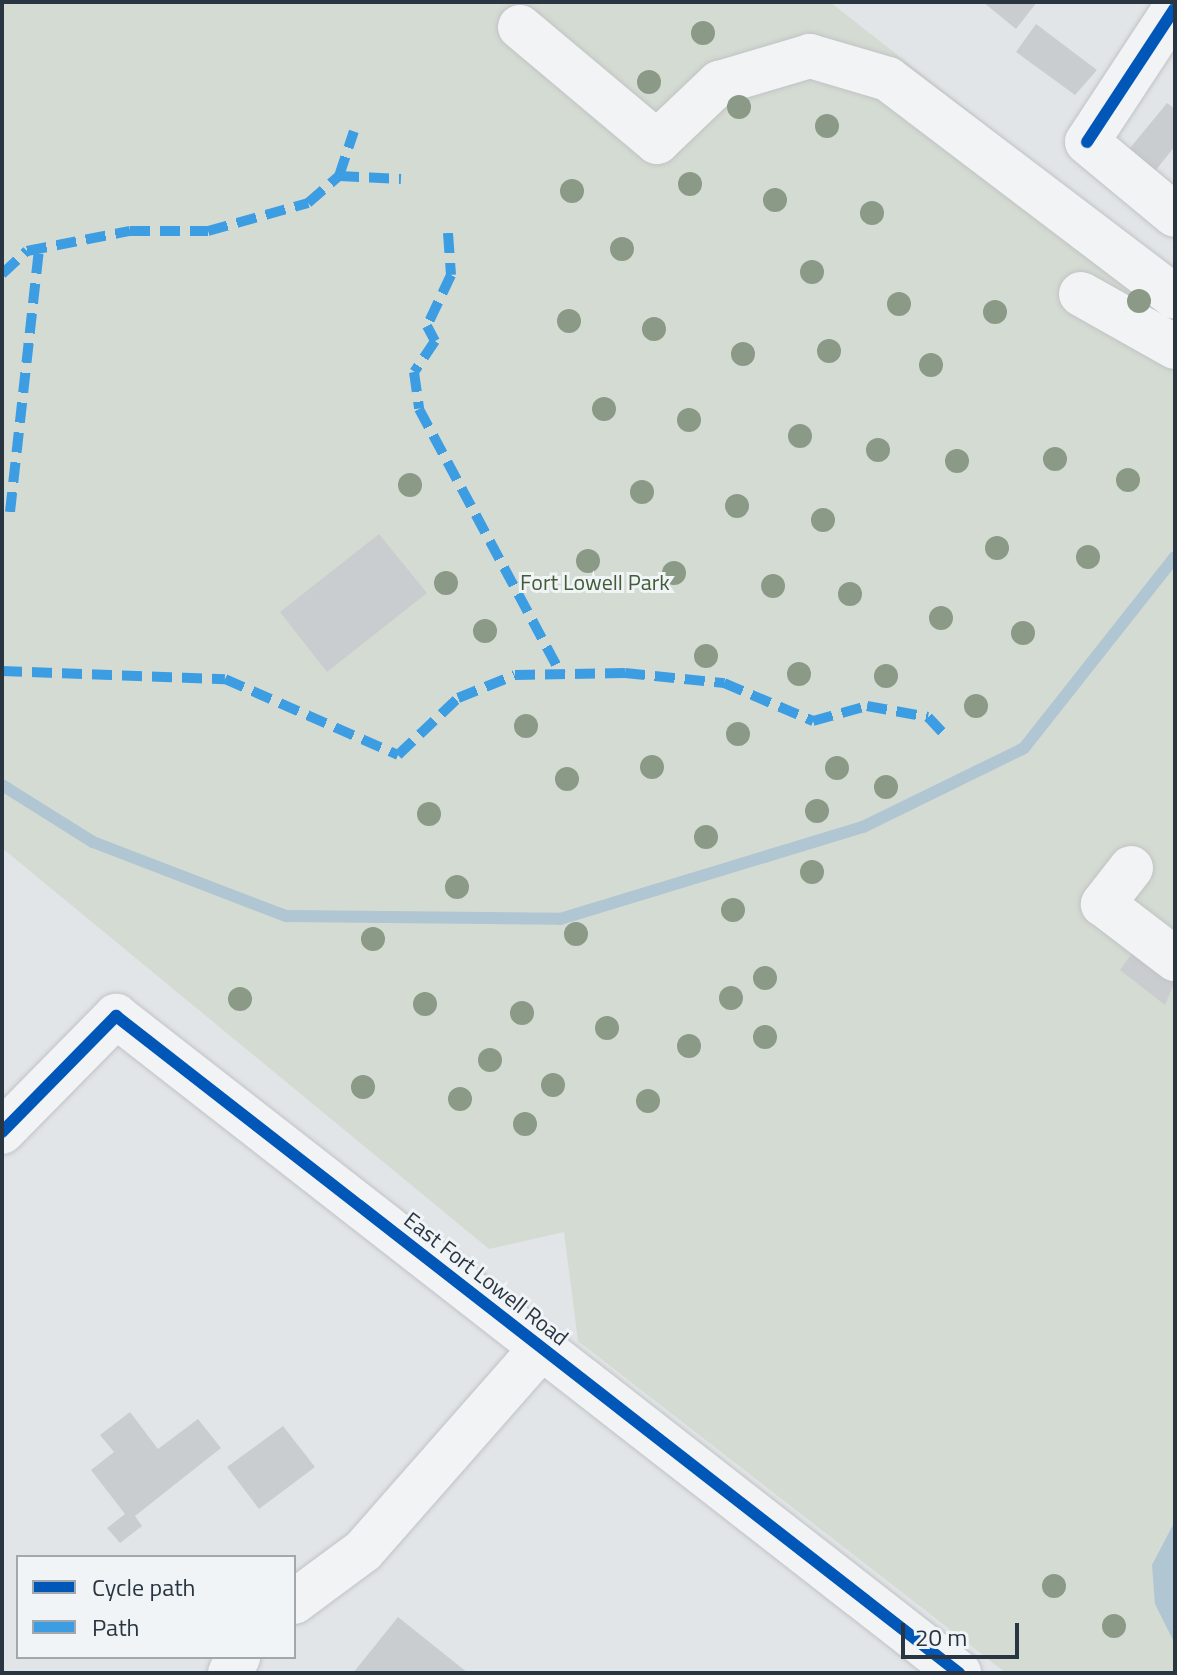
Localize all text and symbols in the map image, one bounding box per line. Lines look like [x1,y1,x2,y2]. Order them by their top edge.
park label: Fort Lowell Park [520,570,670,596]
street label: East Fort Lowell Road [399,1207,573,1351]
legend [16,1555,296,1659]
text: Cycle path [92,1569,195,1605]
scale bar [905,1607,1023,1657]
text: Path [92,1609,139,1645]
text: 20 m [915,1619,967,1655]

